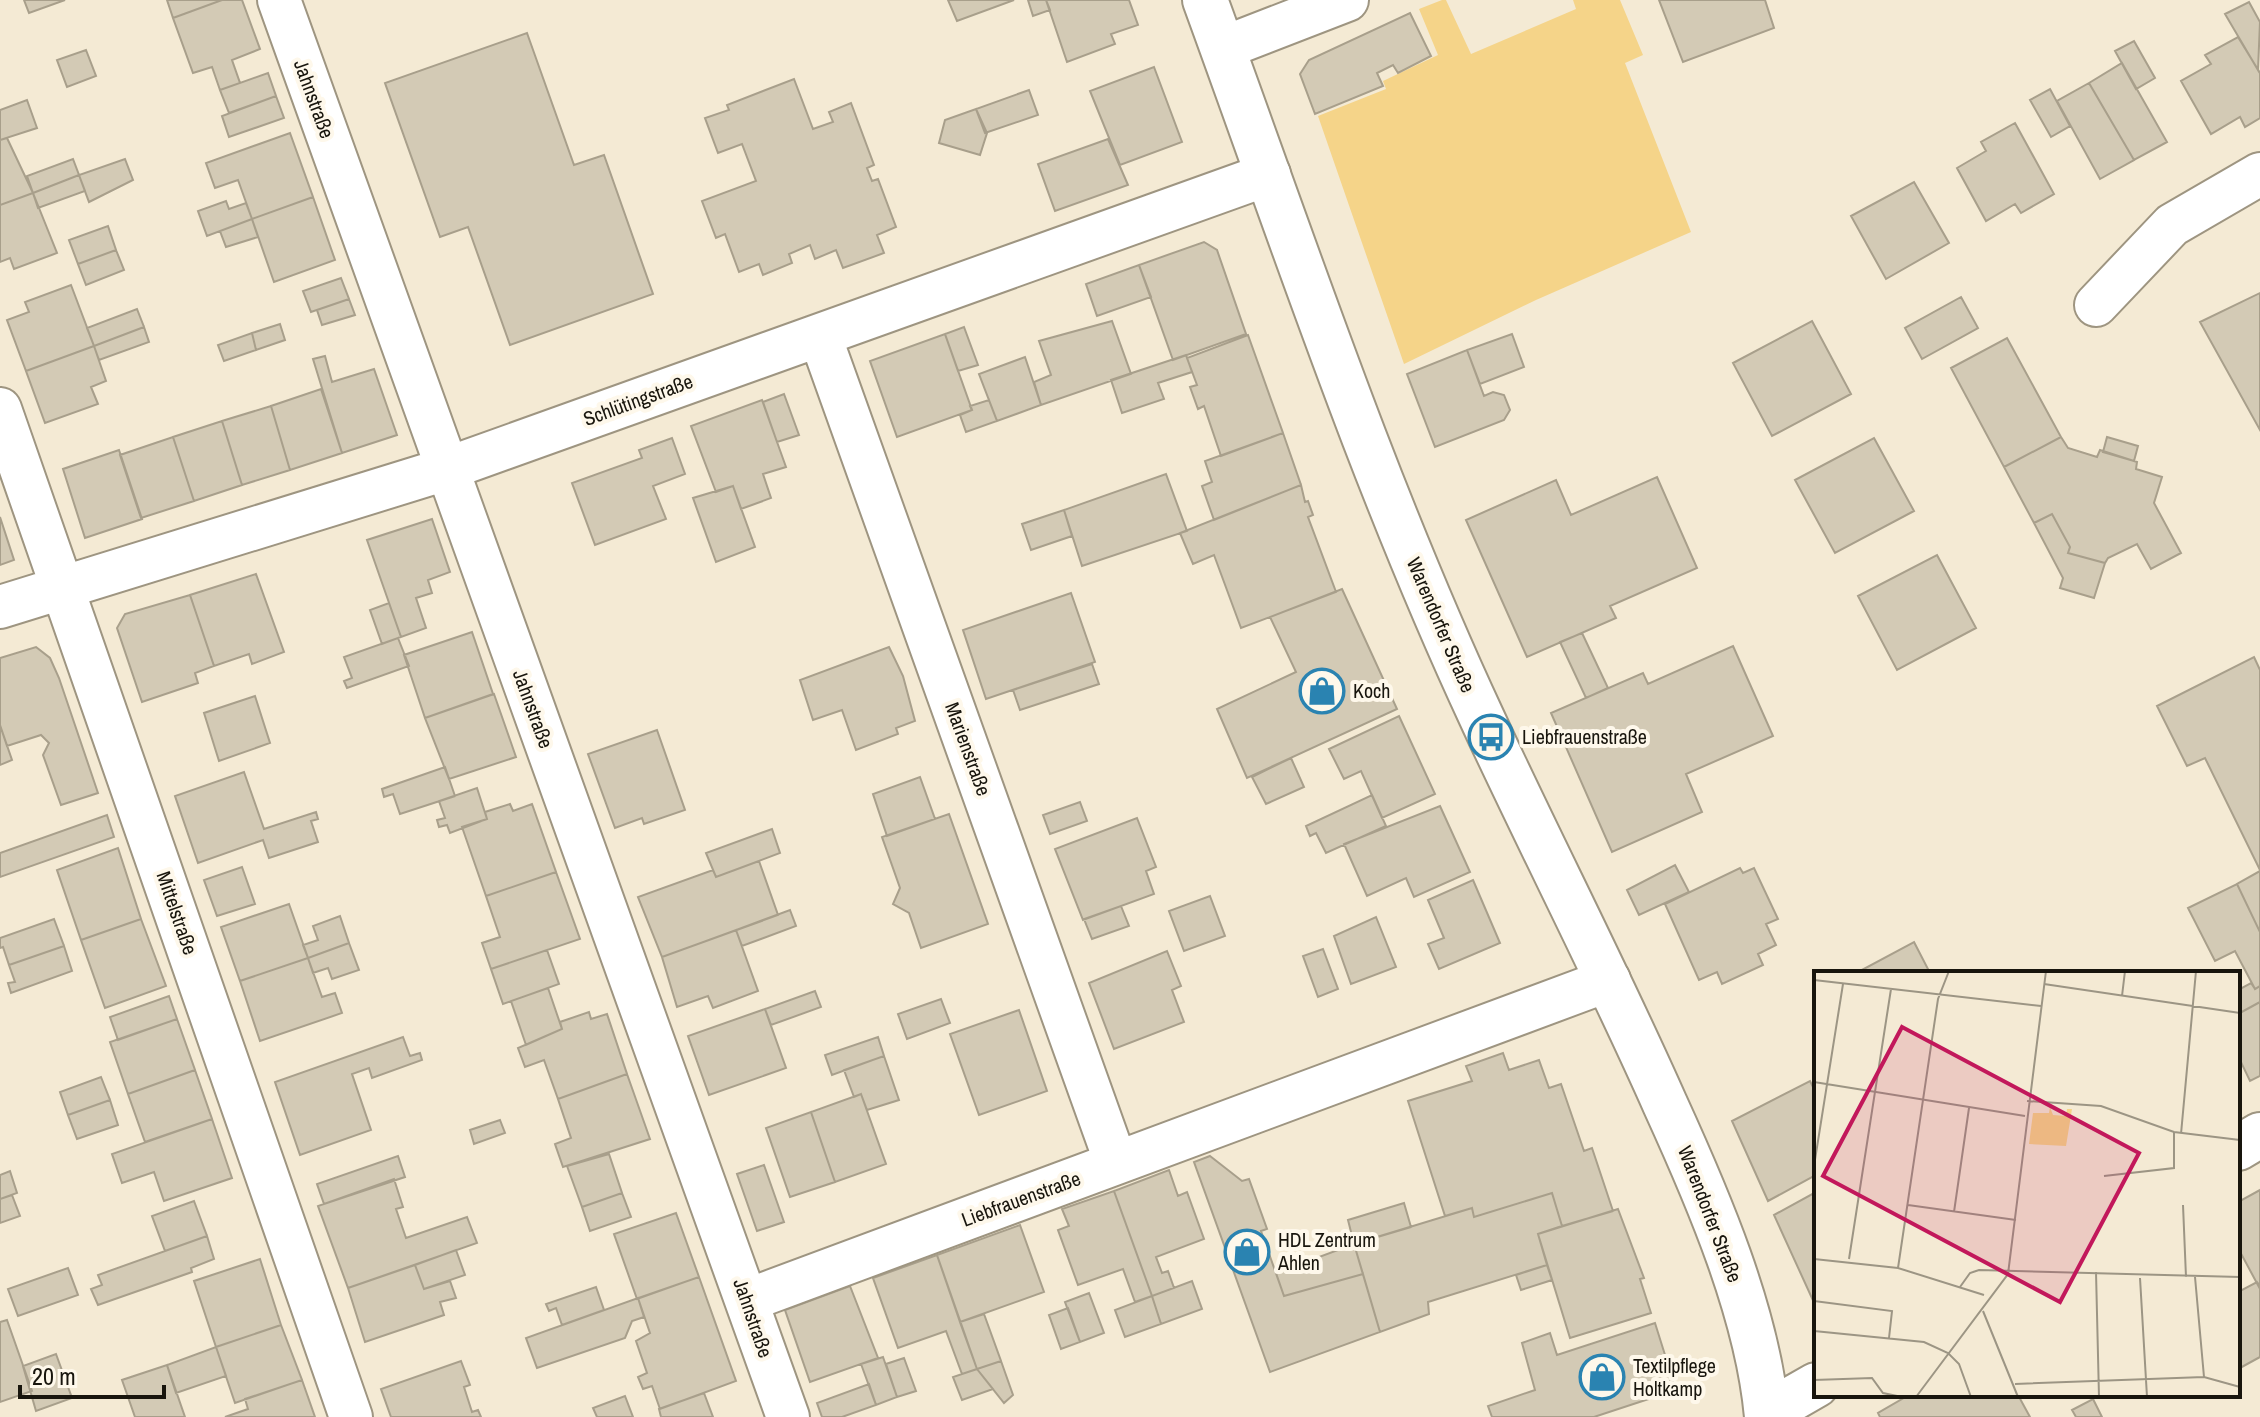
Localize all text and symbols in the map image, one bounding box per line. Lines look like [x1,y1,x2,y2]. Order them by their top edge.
street label: Jahnstraße [288,56,341,142]
street label: Schlütingstraße [579,367,696,432]
street label: Warendorfer Straße [1401,553,1482,697]
street label: Jahnstraße [507,666,560,752]
shop icon: Koch [1298,667,1346,715]
place label: Koch [1353,677,1390,704]
street label: Marienstraße [939,698,998,799]
bus stop icon: Liebfrauenstraße [1467,713,1515,761]
place label: Liebfrauenstraße [1522,723,1647,750]
street label: Mittelstraße [151,868,204,958]
inset map [1814,971,2240,1397]
street label: Warendorfer Straße [1672,1142,1749,1286]
street label: Liebfrauenstraße [958,1164,1084,1233]
place label: HDL Zentrum Ahlen [1277,1226,1376,1276]
shop icon: HDL Zentrum Ahlen [1223,1228,1271,1276]
street label: Jahnstraße [727,1275,780,1361]
scale bar [20,1349,164,1399]
place label: Textilpflege Holtkamp [1633,1352,1716,1402]
shop icon: Textilpflege Holtkamp [1578,1353,1626,1401]
text: 20 m [32,1360,76,1392]

